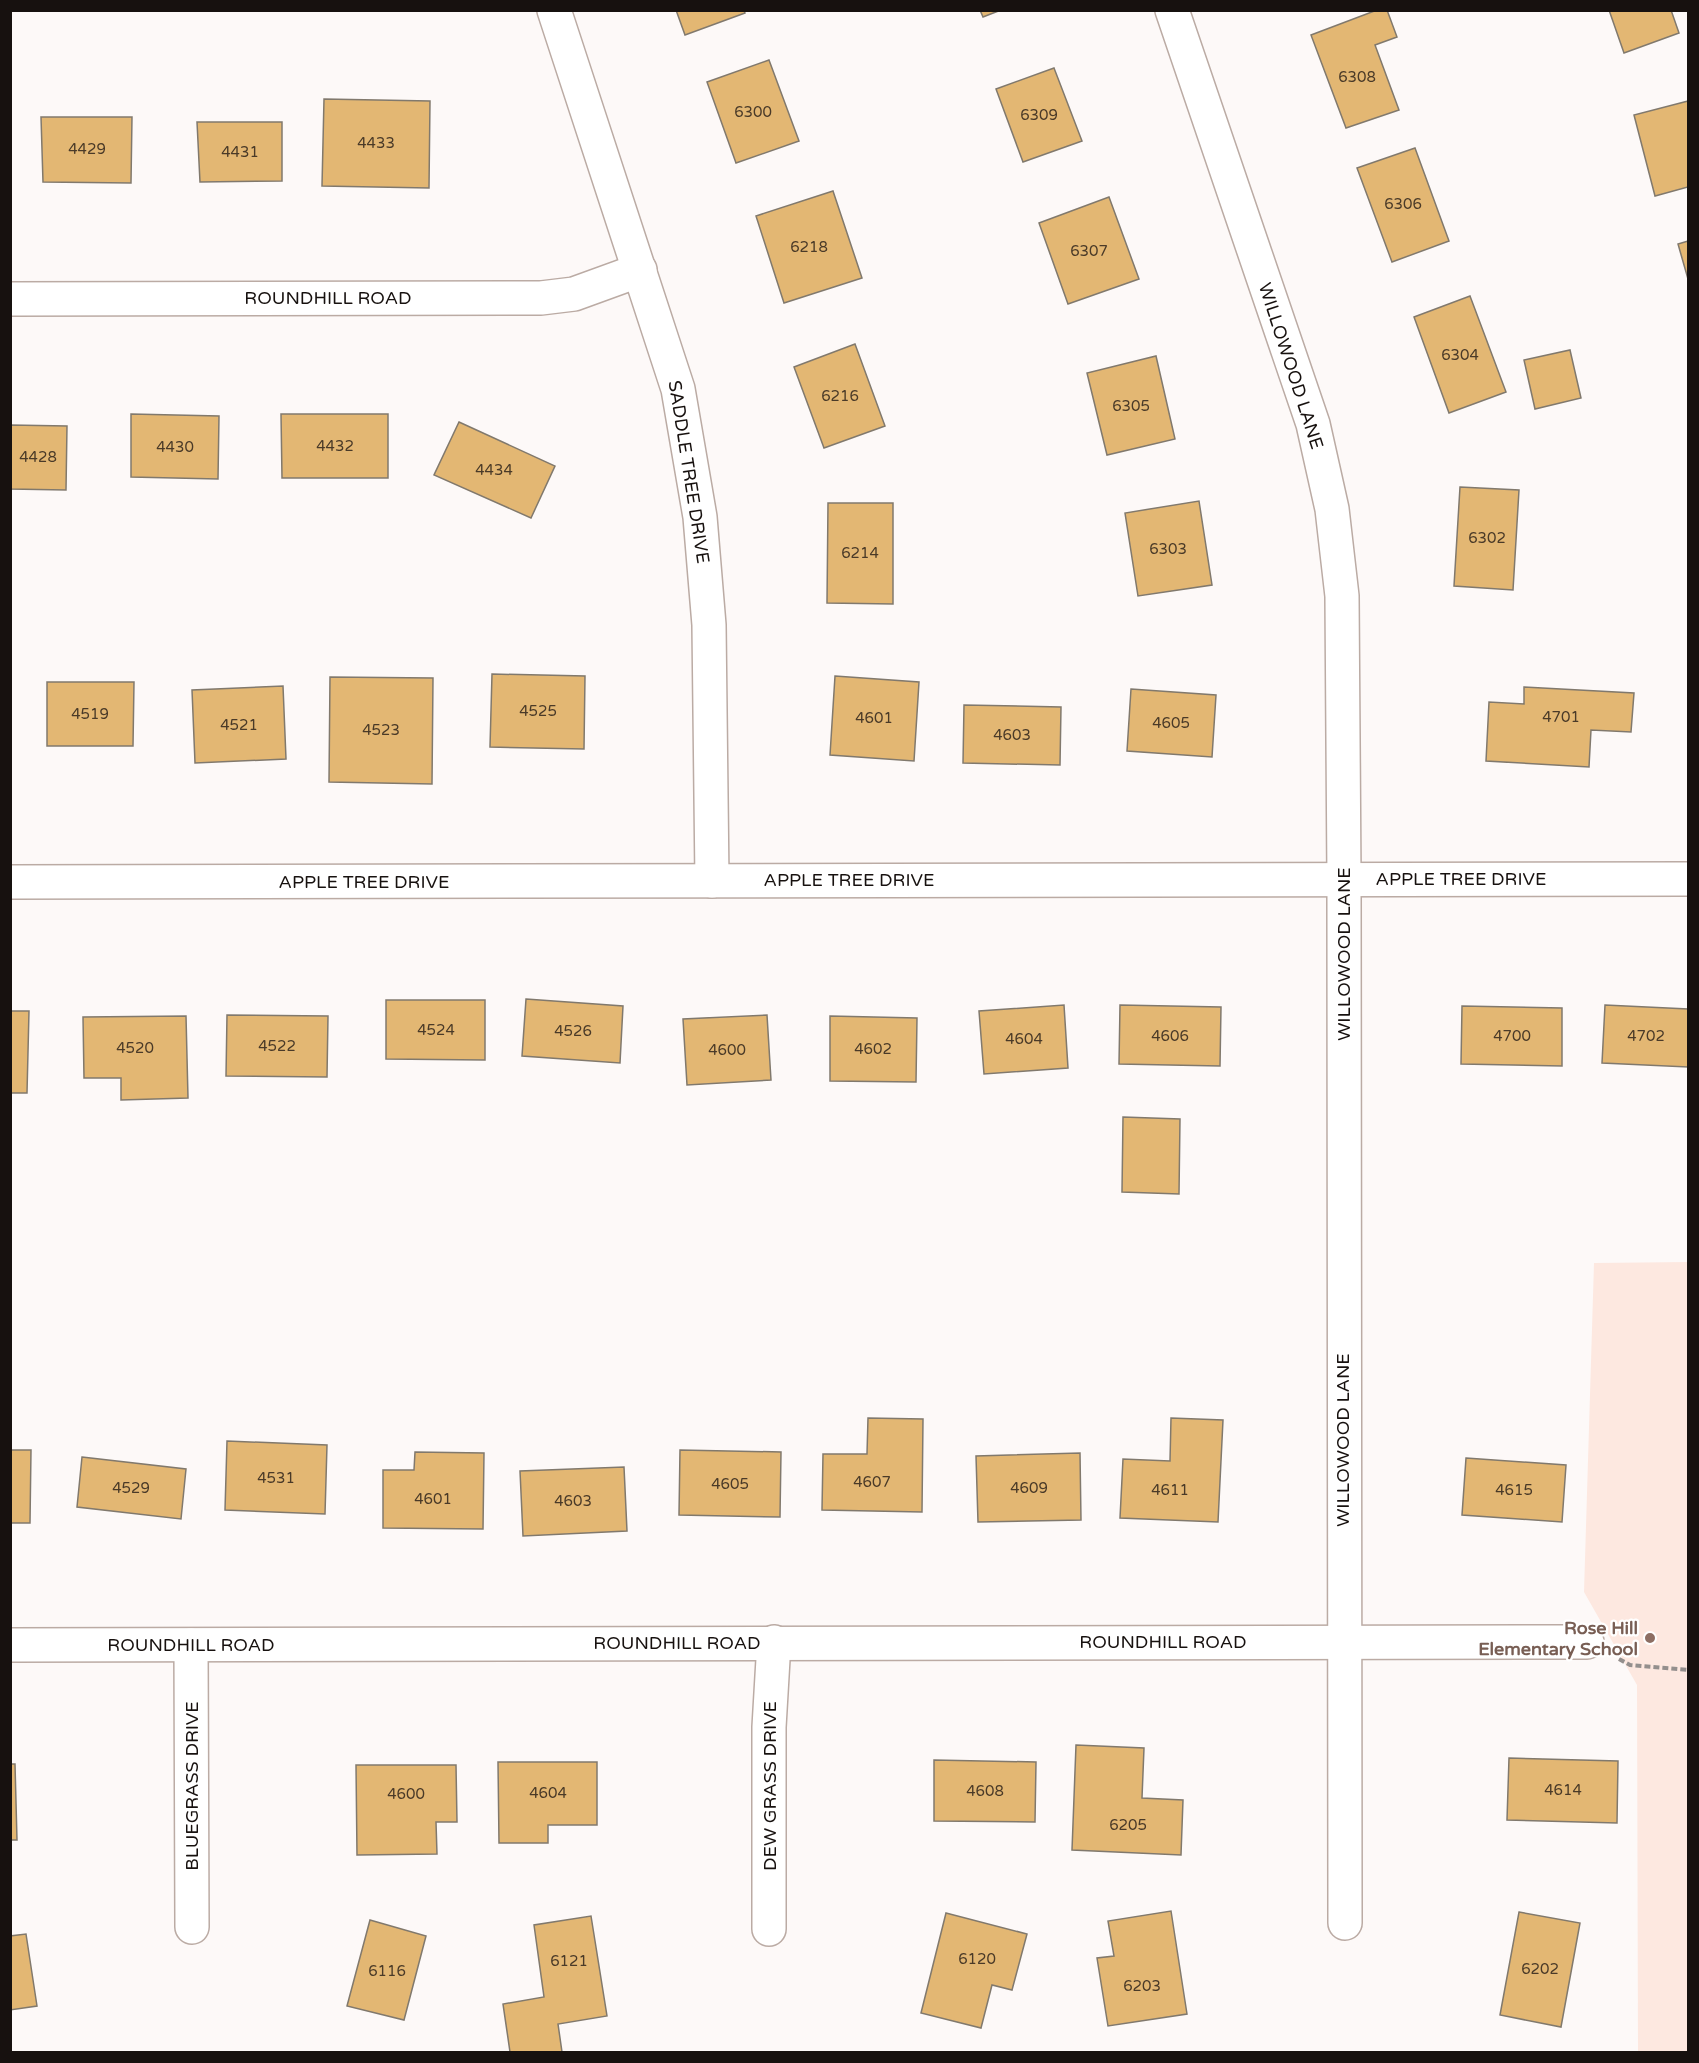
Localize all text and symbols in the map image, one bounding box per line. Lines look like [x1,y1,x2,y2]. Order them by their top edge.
house number: 6308 [1338,68,1376,86]
house number: 6300 [734,103,772,121]
house number: 6309 [1020,106,1058,124]
house number: 4433 [357,134,395,152]
house number: 4429 [68,140,106,158]
house number: 4431 [221,143,259,161]
house number: 6306 [1384,195,1422,213]
house number: 6218 [790,238,828,256]
house number: 6307 [1070,242,1108,260]
street label: WILLOWOOD LANE [1254,280,1328,452]
street label: ROUNDHILL ROAD [244,287,412,309]
house number: 6304 [1441,346,1479,364]
street label: SADDLE TREE DRIVE [664,379,714,565]
house number: 6216 [821,387,859,405]
house number: 6305 [1112,397,1150,415]
house number: 4432 [316,437,354,455]
house number: 4430 [156,438,194,456]
house number: 4428 [19,448,57,466]
house number: 4434 [475,461,513,479]
house number: 6302 [1468,529,1506,547]
house number: 6303 [1149,540,1187,558]
house number: 6214 [841,544,879,562]
house number: 4525 [519,702,557,720]
house number: 4519 [71,705,109,723]
house number: 4701 [1542,708,1580,726]
house number: 4601 [855,709,893,727]
house number: 4605 [1152,714,1190,732]
house number: 4521 [220,716,258,734]
house number: 4523 [362,721,400,739]
house number: 4603 [993,726,1031,744]
street label: WILLOWOOD LANE [1333,867,1355,1041]
street label: APPLE TREE DRIVE [1375,868,1547,890]
street label: APPLE TREE DRIVE [763,869,935,891]
street label: APPLE TREE DRIVE [278,871,450,893]
house number: 4524 [417,1021,455,1039]
house number: 4526 [554,1022,592,1040]
house number: 4606 [1151,1027,1189,1045]
house number: 4700 [1493,1027,1531,1045]
house number: 4702 [1627,1027,1665,1045]
house number: 4604 [1005,1030,1043,1048]
house number: 4522 [258,1037,296,1055]
house number: 4520 [116,1039,154,1057]
house number: 4602 [854,1040,892,1058]
house number: 4600 [708,1041,746,1059]
street label: WILLOWOOD LANE [1332,1353,1354,1527]
house number: 4531 [257,1469,295,1487]
house number: 4607 [853,1473,891,1491]
house number: 4605 [711,1475,749,1493]
house number: 4529 [112,1479,150,1497]
house number: 4609 [1010,1479,1048,1497]
house number: 4611 [1151,1481,1189,1499]
house number: 4615 [1495,1481,1533,1499]
house number: 4601 [414,1490,452,1508]
house number: 4603 [554,1492,592,1510]
place label: Rose Hill Elementary School [1478,1617,1638,1660]
street label: ROUNDHILL ROAD [1079,1631,1247,1653]
marker: Rose Hill Elementary School [1643,1631,1657,1645]
street label: ROUNDHILL ROAD [593,1632,761,1654]
street label: ROUNDHILL ROAD [107,1634,275,1656]
street label: BLUEGRASS DRIVE [181,1701,203,1871]
street label: DEW GRASS DRIVE [759,1701,781,1871]
house number: 4614 [1544,1781,1582,1799]
house number: 4608 [966,1782,1004,1800]
house number: 4604 [529,1784,567,1802]
house number: 4600 [387,1785,425,1803]
house number: 6205 [1109,1816,1147,1834]
house number: 6120 [958,1950,996,1968]
house number: 6121 [550,1952,588,1970]
house number: 6202 [1521,1960,1559,1978]
house number: 6116 [368,1962,406,1980]
house number: 6203 [1123,1977,1161,1995]

